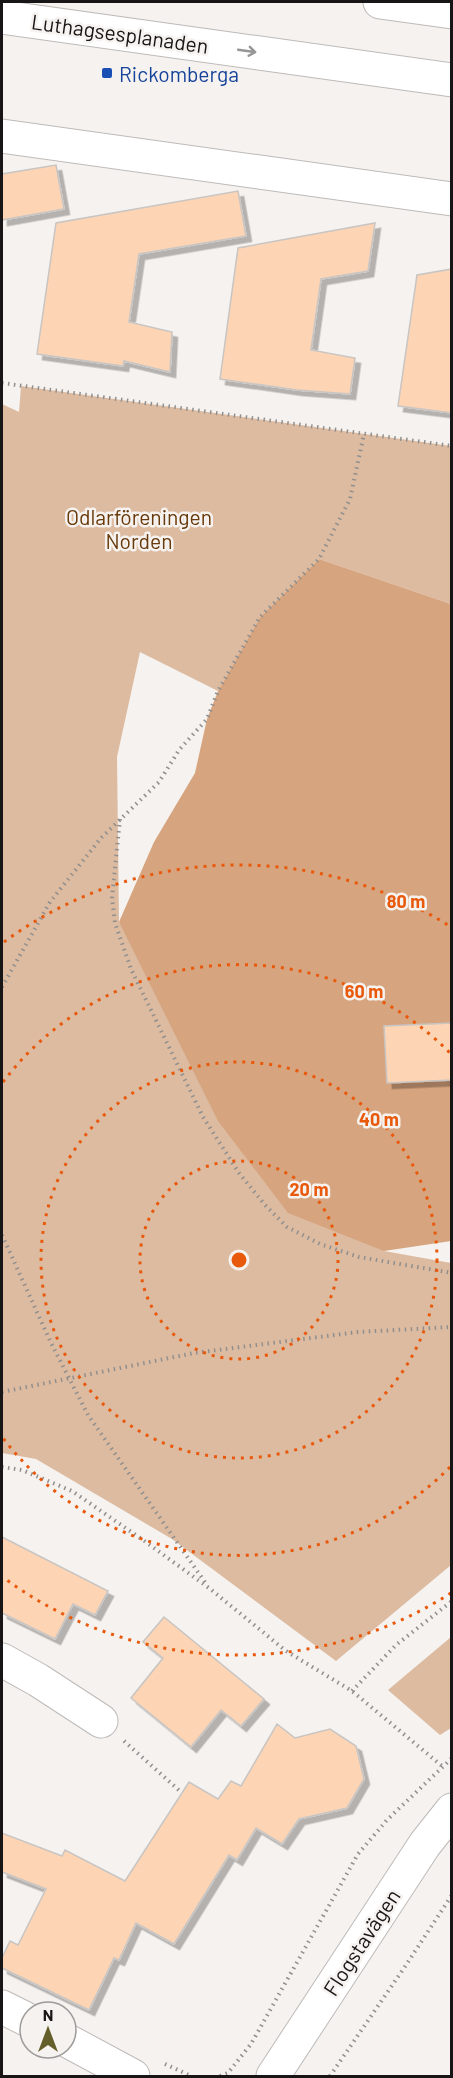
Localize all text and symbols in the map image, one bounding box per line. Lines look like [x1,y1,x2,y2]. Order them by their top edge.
street label: Luthagsesplanaden [30,8,210,58]
one-way arrow [236,45,256,56]
place label: Rickomberga [119,61,239,86]
marker: Rickomberga [100,66,114,80]
park label: Odlarföreningen Norden [66,504,212,553]
text: 80 m [387,890,425,912]
text: 60 m [345,980,383,1002]
text: 40 m [359,1108,399,1130]
text: 20 m [290,1178,328,1200]
centre of rings [229,1250,249,1270]
street label: Flogstavägen [317,1884,405,2000]
north arrow [18,2000,78,2060]
text: N [43,2005,53,2024]

